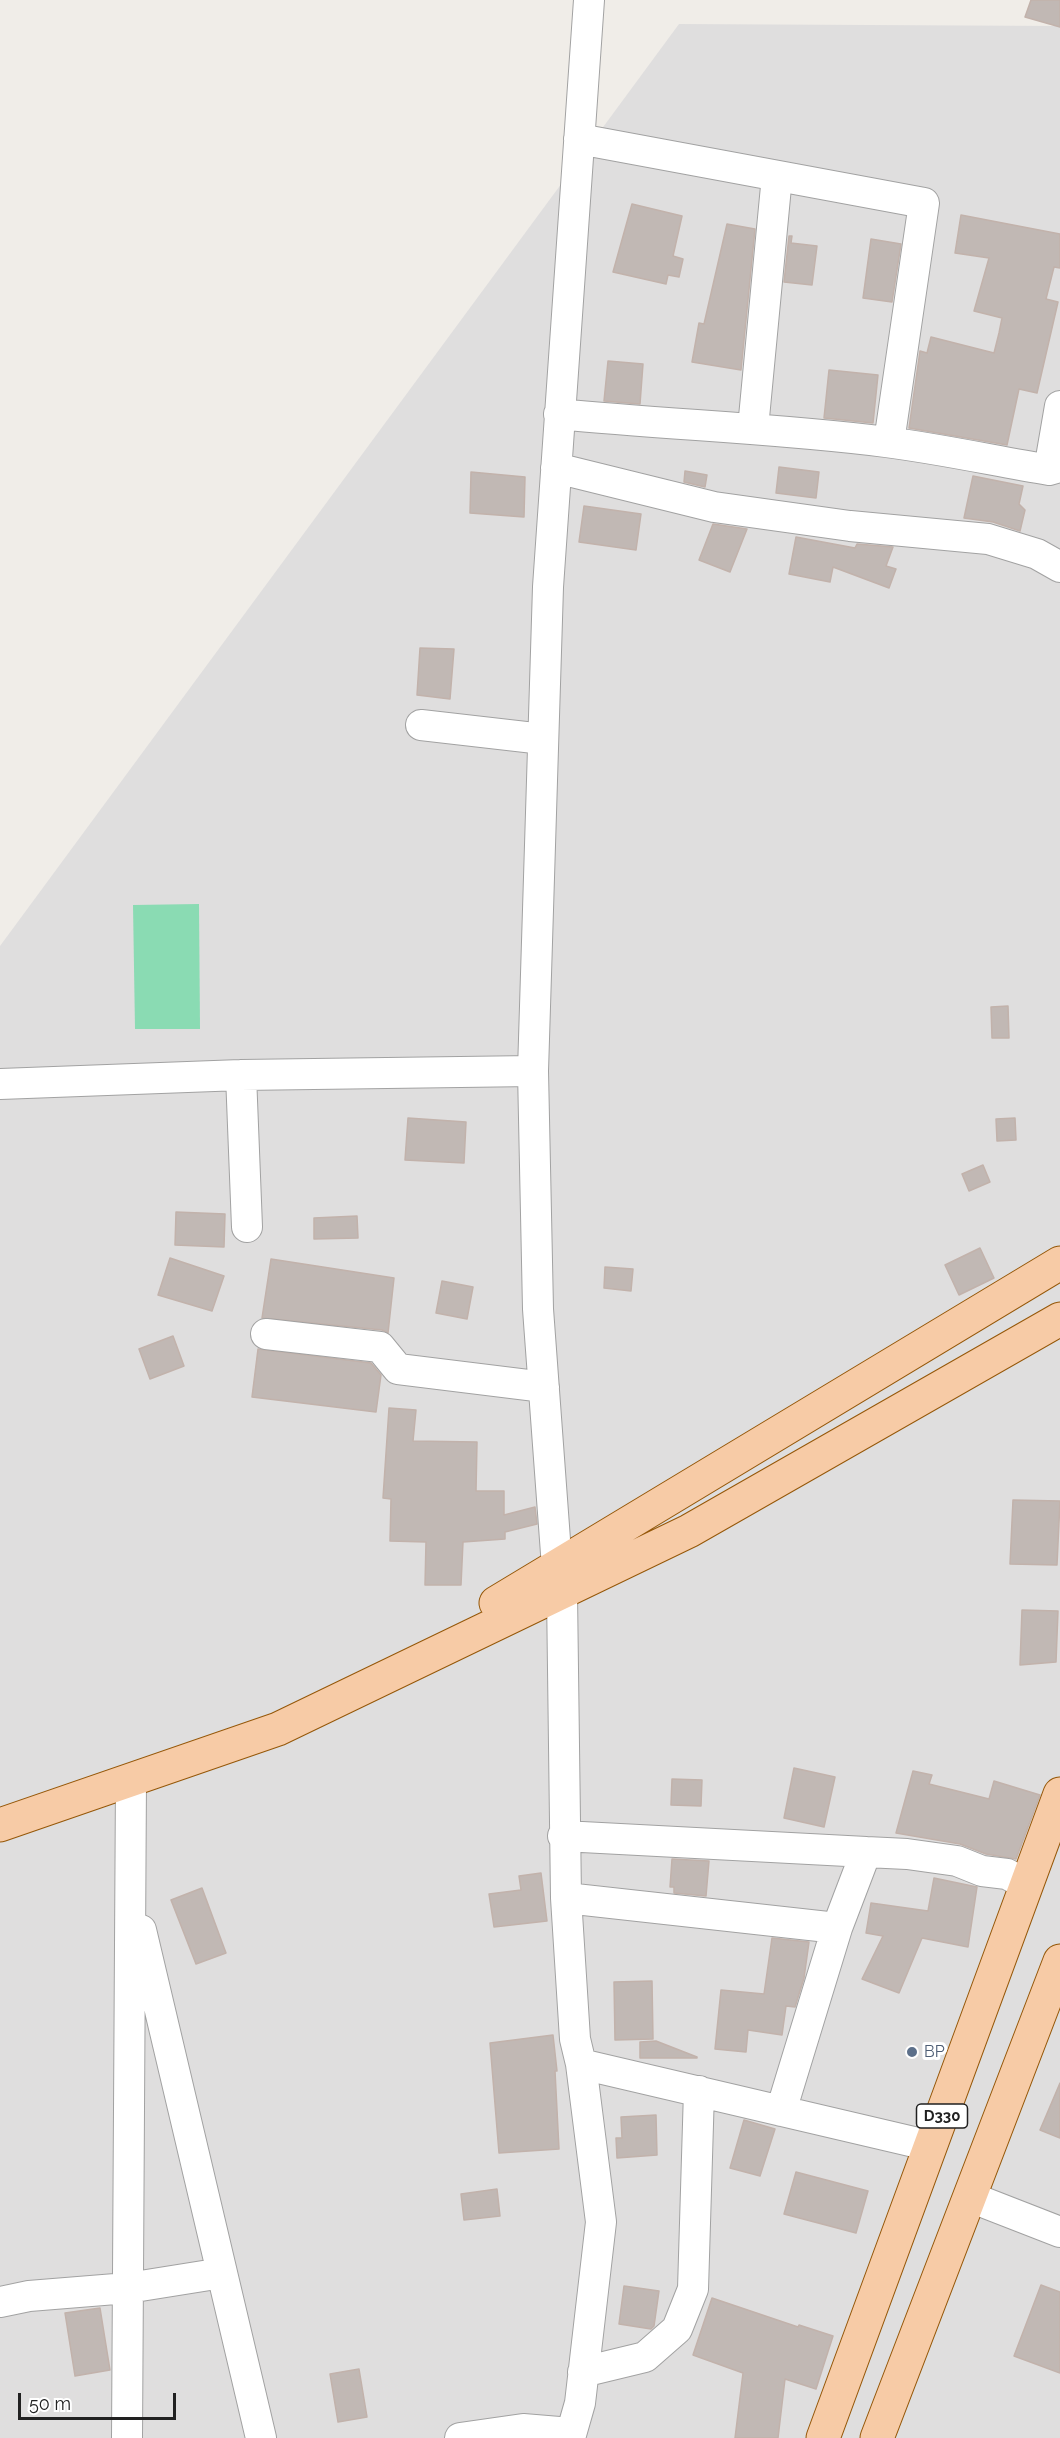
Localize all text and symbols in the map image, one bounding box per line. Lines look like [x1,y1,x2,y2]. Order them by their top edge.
place label: BP [924,2042,945,2062]
marker: BP [905,2045,919,2059]
road number: D330 [916,2104,968,2128]
scale bar [21,2381,178,2419]
text: 50 m [29,2393,71,2414]

